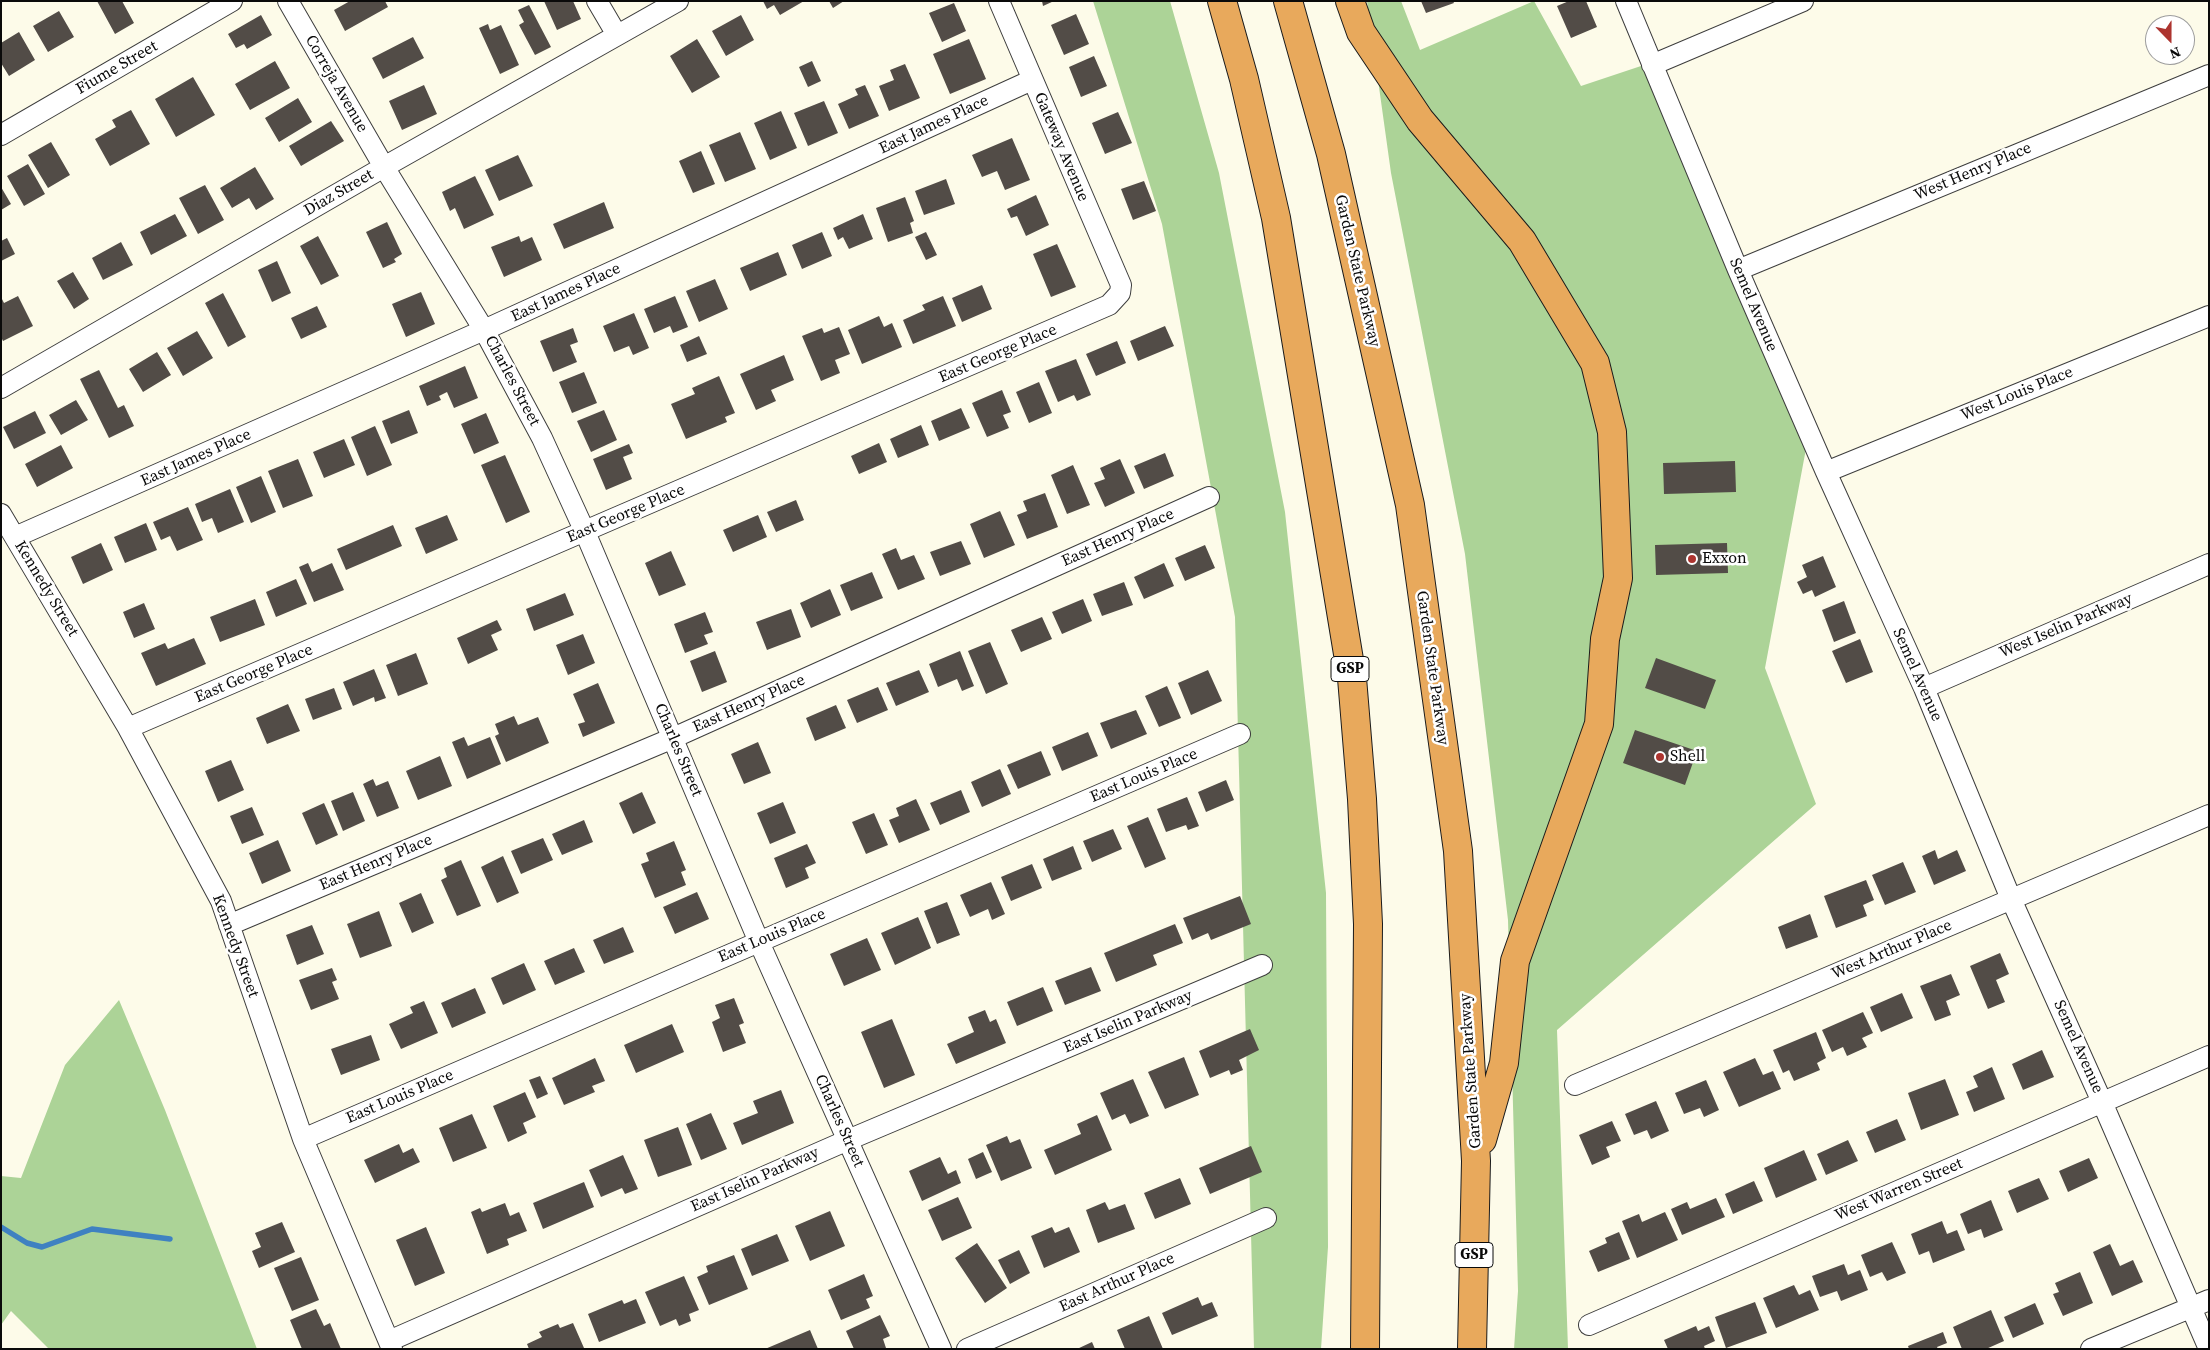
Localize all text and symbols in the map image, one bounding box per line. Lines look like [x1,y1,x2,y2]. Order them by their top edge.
north arrow [2145,15,2195,65]
street label: Correja Avenue [300,32,372,136]
street label: Fiume Street [73,37,161,99]
text: N [2167,42,2184,64]
street label: Gateway Avenue [1029,90,1093,204]
street label: East James Place [876,91,992,159]
street label: West Henry Place [1912,139,2034,205]
street label: Diaz Street [301,166,377,220]
street label: Garden State Parkway [1330,193,1384,349]
street label: Semel Avenue [1725,255,1781,355]
street label: East James Place [508,259,624,327]
street label: East George Place [936,320,1060,388]
street label: Charles Street [480,333,544,429]
street label: West Louis Place [1958,363,2076,425]
street label: East James Place [138,425,254,491]
street label: East George Place [564,480,688,548]
street label: East Henry Place [1059,505,1177,571]
street label: Kennedy Street [10,538,82,640]
place label: Exxon [1702,549,1747,569]
marker: Exxon [1686,553,1698,565]
street label: West Iselin Parkway [1997,589,2135,663]
street label: Garden State Parkway [1412,590,1452,746]
street label: Semel Avenue [1888,626,1946,724]
street label: East George Place [192,640,316,708]
road number: GSP [1331,656,1369,682]
street label: East Henry Place [690,671,808,737]
street label: Charles Street [650,701,706,799]
street label: East Louis Place [1087,745,1201,807]
place label: Shell [1670,747,1705,767]
marker: Shell [1654,751,1666,763]
street label: East Henry Place [317,831,435,895]
street label: Kennedy Street [207,892,263,1000]
street label: East Louis Place [715,905,829,967]
street label: West Arthur Place [1829,916,1955,984]
street label: East Iselin Parkway [1061,986,1195,1058]
street label: Garden State Parkway [1456,993,1486,1149]
street label: Semel Avenue [2049,998,2107,1096]
street label: East Louis Place [343,1066,457,1128]
street label: Charles Street [810,1072,868,1170]
street label: East Iselin Parkway [688,1143,822,1217]
street label: West Warren Street [1832,1154,1966,1226]
road number: GSP [1455,1242,1493,1268]
street label: East Arthur Place [1056,1249,1178,1317]

